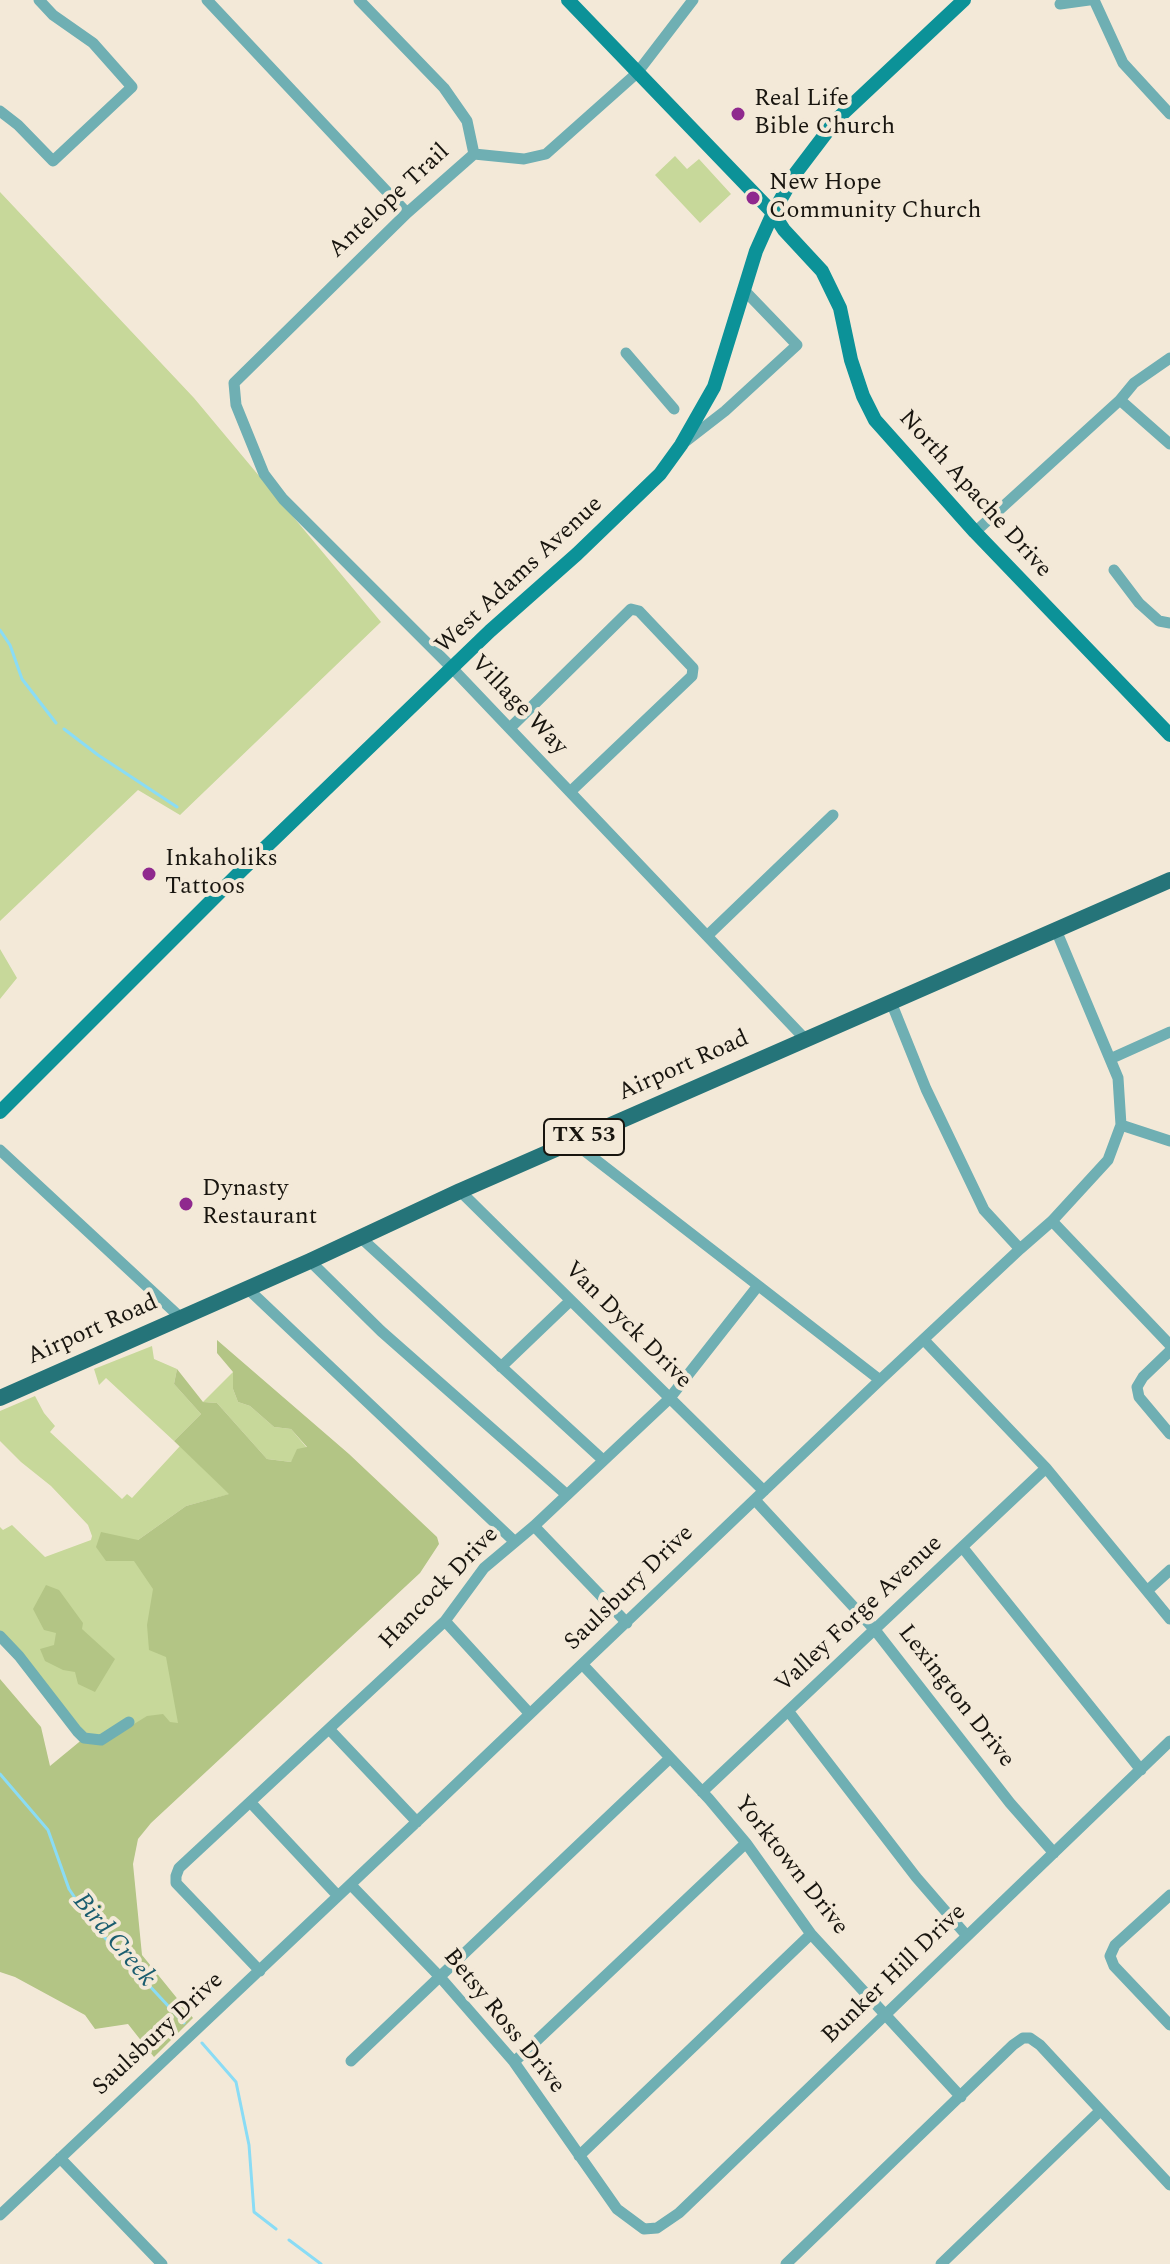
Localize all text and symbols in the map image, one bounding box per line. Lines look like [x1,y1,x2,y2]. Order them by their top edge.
place label: Real Life Bible Church [754,86,895,142]
marker: Real Life Bible Church [729,105,747,123]
street label: Antelope Trail [324,139,456,265]
place label: New Hope Community Church [769,170,981,226]
marker: New Hope Community Church [744,189,762,207]
street label: North Apache Drive [891,405,1057,585]
street label: West Adams Avenue [430,491,610,661]
street label: Village Way [463,650,573,762]
place label: Inkaholiks Tattoos [165,846,278,902]
marker: Inkaholiks Tattoos [140,865,158,883]
street label: Airport Road [614,1025,754,1109]
road number: TX 53 [544,1119,624,1155]
place label: Dynasty Restaurant [202,1176,317,1232]
marker: Dynasty Restaurant [177,1195,195,1213]
street label: Van Dyck Drive [557,1256,697,1396]
street label: Airport Road [23,1289,163,1373]
street label: Saulsbury Drive [559,1520,701,1658]
street label: Hancock Drive [374,1522,506,1656]
street label: Valley Forge Avenue [771,1530,949,1700]
street label: Lexington Drive [890,1620,1020,1774]
street label: Yorktown Drive [727,1790,853,1942]
water label: Bird Creek [65,1888,161,1994]
street label: Bunker Hill Drive [817,1899,973,2051]
street label: Betsy Ross Drive [436,1944,570,2100]
street label: Saulsbury Drive [88,1967,230,2103]

